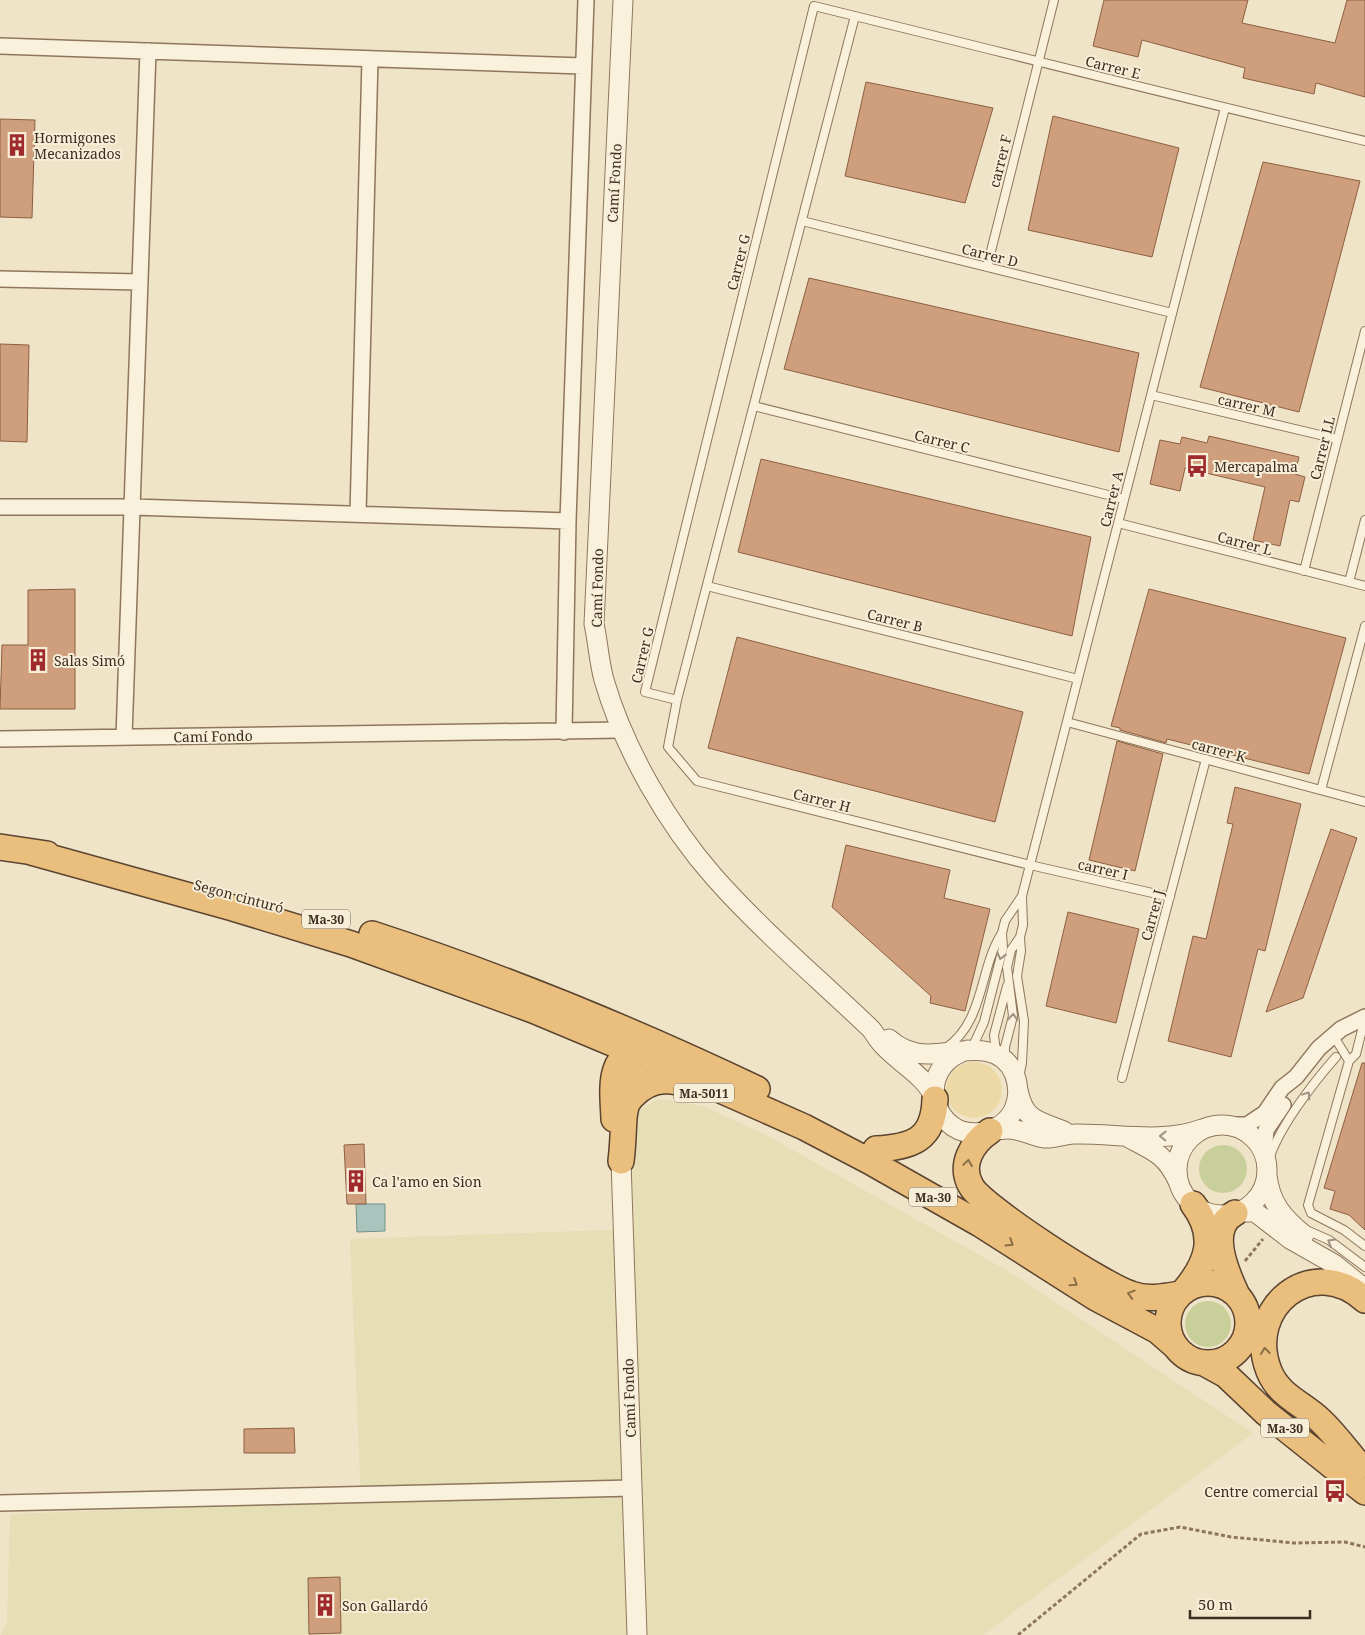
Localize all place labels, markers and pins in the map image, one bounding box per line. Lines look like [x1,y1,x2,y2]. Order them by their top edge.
place label: Hormigones Mecanizados [34,128,121,163]
building icon: Hormigones Mecanizados [4,132,30,158]
bus stop icon: Mercapalma [1184,453,1210,479]
place label: Mercapalma [1214,457,1298,476]
building icon: Salas Simó [25,647,51,673]
place label: Salas Simó [54,651,125,670]
building icon: Ca l'amo en Sion [343,1168,369,1194]
place label: Ca l'amo en Sion [372,1172,482,1191]
bus stop icon: Centre comercial [1322,1478,1348,1504]
place label: Centre comercial [1204,1482,1319,1501]
building icon: Son Gallardó [312,1592,338,1618]
place label: Son Gallardó [342,1596,428,1615]

